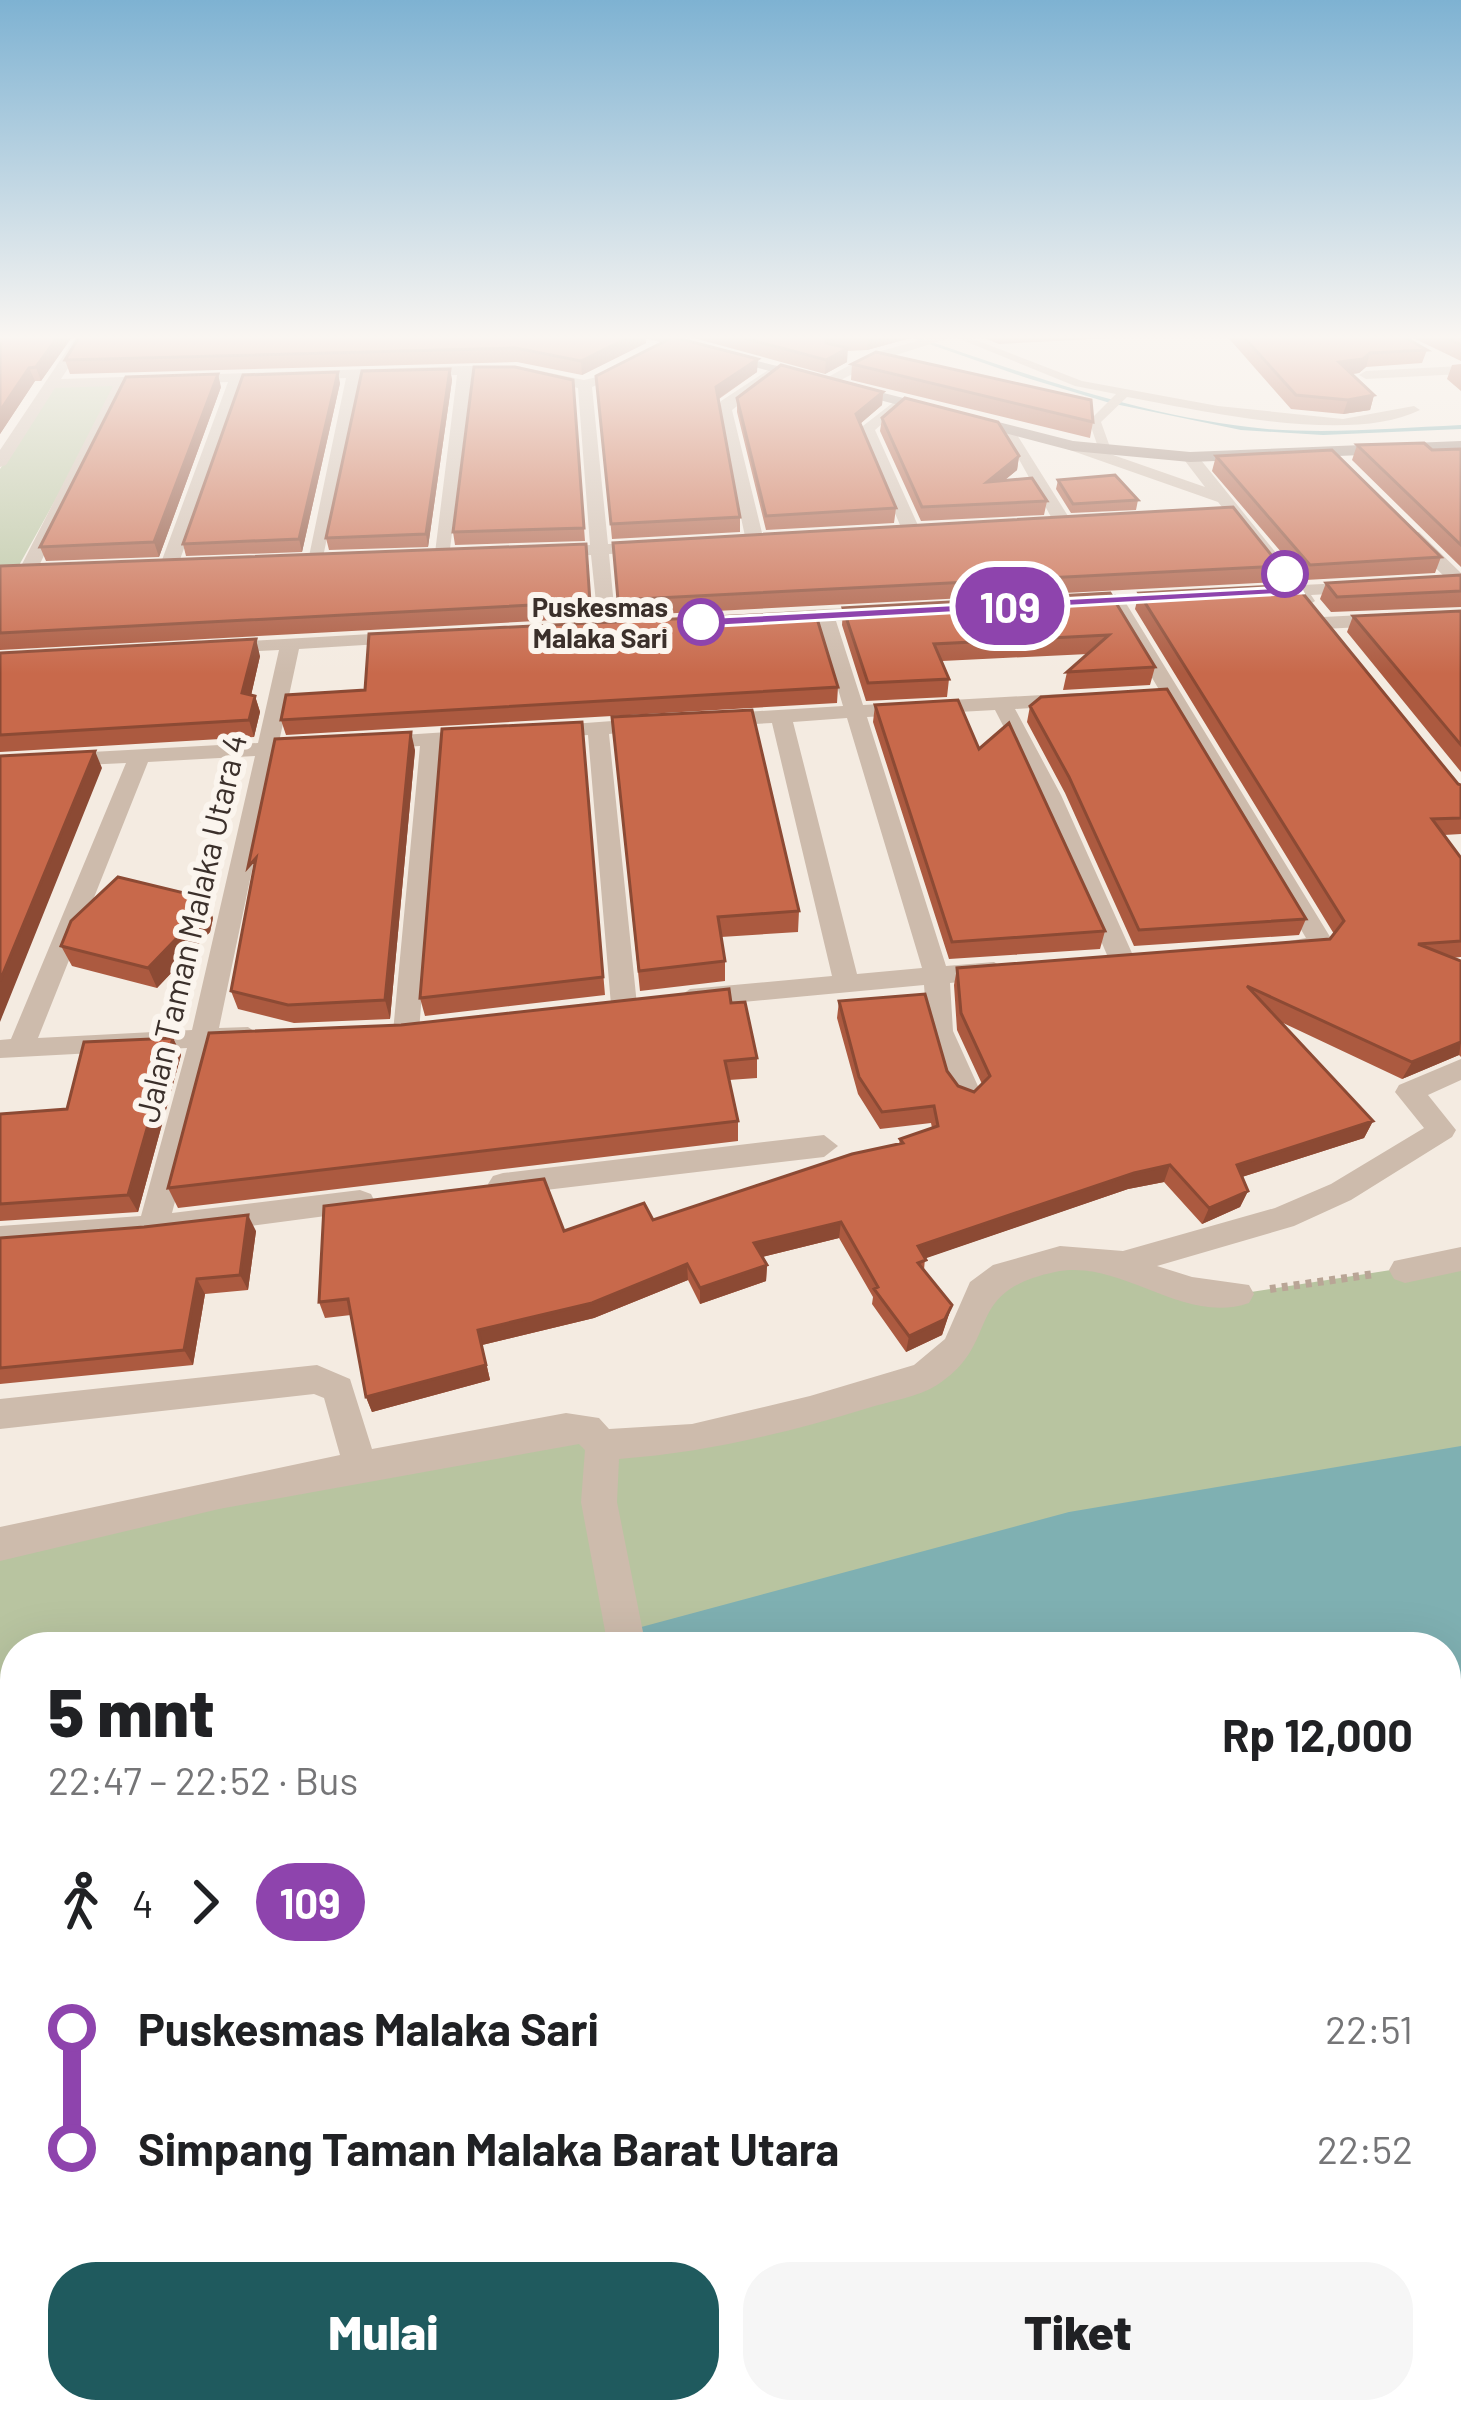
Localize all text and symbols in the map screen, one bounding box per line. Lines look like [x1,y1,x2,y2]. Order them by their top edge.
unlabelled marker [1263,552,1307,596]
line badge: 109 [941,567,1079,645]
text: 109 [979,581,1041,631]
place label: Puskesmas Malaka Sari [532,590,668,653]
marker: Puskesmas Malaka Sari [679,600,723,644]
street label: Jalan Taman Malaka Utara 4 [126,730,254,1126]
text: 5 mnt [48,1671,215,1750]
text: Rp 12,000 [1222,1707,1413,1761]
text: 22:47 – 22:52 · Bus [48,1756,358,1803]
icon: walk [48,1869,114,1935]
icon: forward [172,1869,238,1935]
text: 109 [280,1877,341,1927]
text: 4 [132,1879,154,1926]
text: Puskesmas Malaka Sari [138,2001,599,2055]
text: 22:51 [1325,2005,1413,2052]
text: Simpang Taman Malaka Barat Utara [138,2121,839,2175]
text: 22:52 [1317,2125,1413,2172]
button: Mulai [48,2262,719,2400]
button: Tiket [743,2262,1413,2400]

